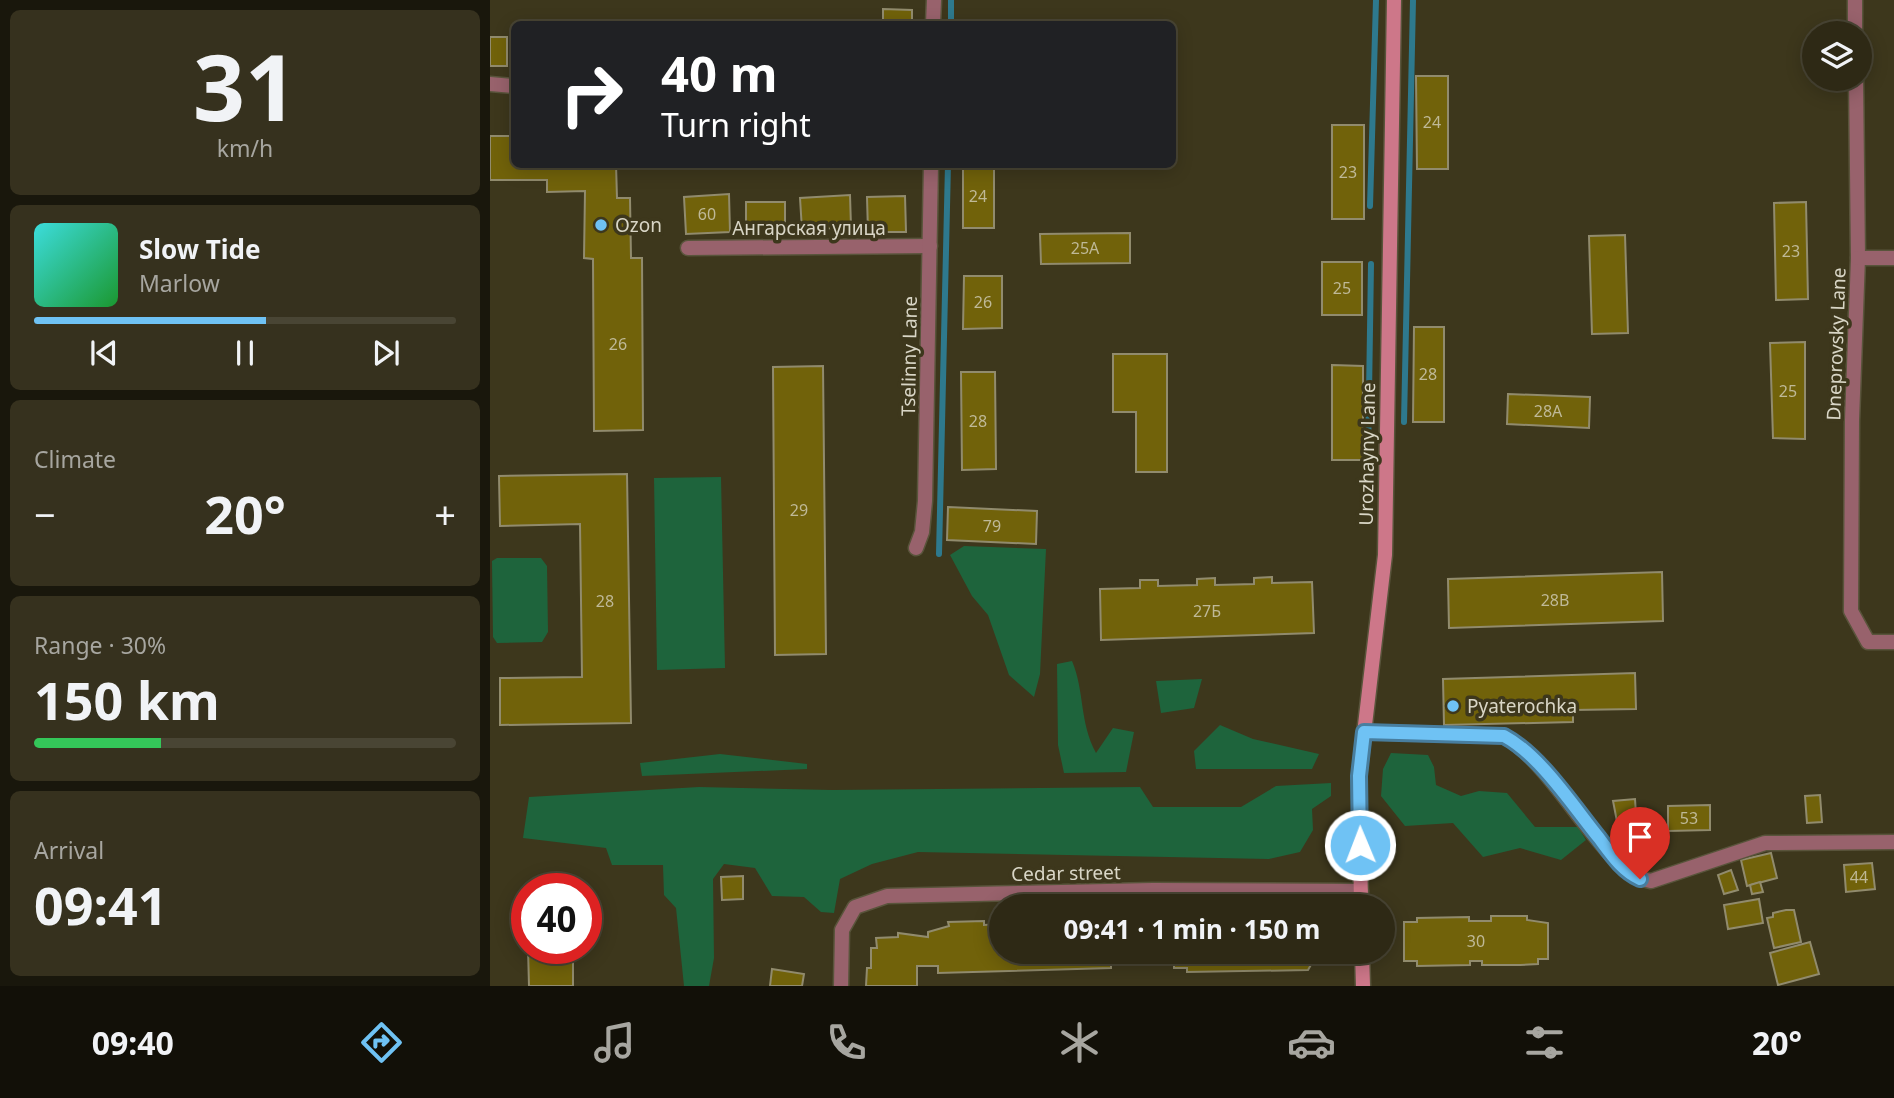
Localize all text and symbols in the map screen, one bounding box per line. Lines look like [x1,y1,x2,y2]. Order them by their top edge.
map controls [1802,21,1872,91]
button: layers [1802,21,1872,91]
text: 31 [193,24,297,148]
text: 40 m [661,40,778,106]
icon: right [546,49,637,140]
text: Turn right [661,103,811,146]
house number: 24 [1423,111,1441,133]
text: km/h [217,132,273,164]
house number: 23 [1339,161,1357,183]
house number: 24 [969,185,987,207]
house number: 60 [698,203,716,225]
place label: Ozon [615,212,662,238]
street label: Ангарская улица [732,215,886,241]
marker: Ozon [593,217,609,233]
text: Slow Tide [139,231,261,267]
house number: 25А [1071,237,1100,259]
house number: 23 [1782,240,1800,262]
text: Marlow [139,267,220,299]
street label: Dneprovsky Lane [1820,267,1852,421]
house number: 25 [1333,277,1351,299]
house number: 26 [974,291,992,313]
street label: Tselinny Lane [895,296,923,416]
house number: 26 [609,333,627,355]
icon: previous [85,334,123,372]
icon: pause [226,334,264,372]
icon: next [367,334,405,372]
house number: 28 [1419,363,1437,385]
house number: 25 [1779,380,1797,402]
street label: Urozhayny Lane [1353,382,1381,526]
house number: 28А [1534,400,1563,422]
house number: 28 [969,410,987,432]
text: Climate [34,443,116,475]
text: 20° [204,478,286,549]
text: − [34,488,56,540]
text: + [434,488,456,540]
house number: 29 [790,499,808,521]
house number: 79 [983,515,1001,537]
house number: 28В [1541,589,1569,611]
house number: 28 [596,590,614,612]
house number: 27Б [1193,600,1221,622]
text: Range · 30% [34,629,166,661]
text: 150 km [34,664,220,735]
place label: Pyaterochka [1467,693,1577,719]
marker: Pyaterochka [1445,698,1461,714]
pin [1610,807,1670,879]
house number: 53 [1680,807,1698,829]
position arrow [1323,808,1397,882]
icon: arrive [1621,818,1659,856]
text: Arrival [34,834,104,866]
street label: Cedar street [1011,859,1121,887]
house number: 44 [1850,866,1868,888]
text: 09:41 [34,869,168,940]
speed limit sign: 40 [511,873,602,964]
text: 09:41 · 1 min · 150 m [1064,911,1320,947]
house number: 30 [1467,930,1485,952]
icon: directions [357,1018,406,1067]
icon: music [590,1018,639,1067]
icon: phone [822,1018,871,1067]
icon: climate [1055,1018,1104,1067]
icon: car [1287,1018,1336,1067]
icon: filters [1520,1018,1569,1067]
text: 09:40 [92,1021,174,1064]
text: 20° [1752,1021,1802,1064]

